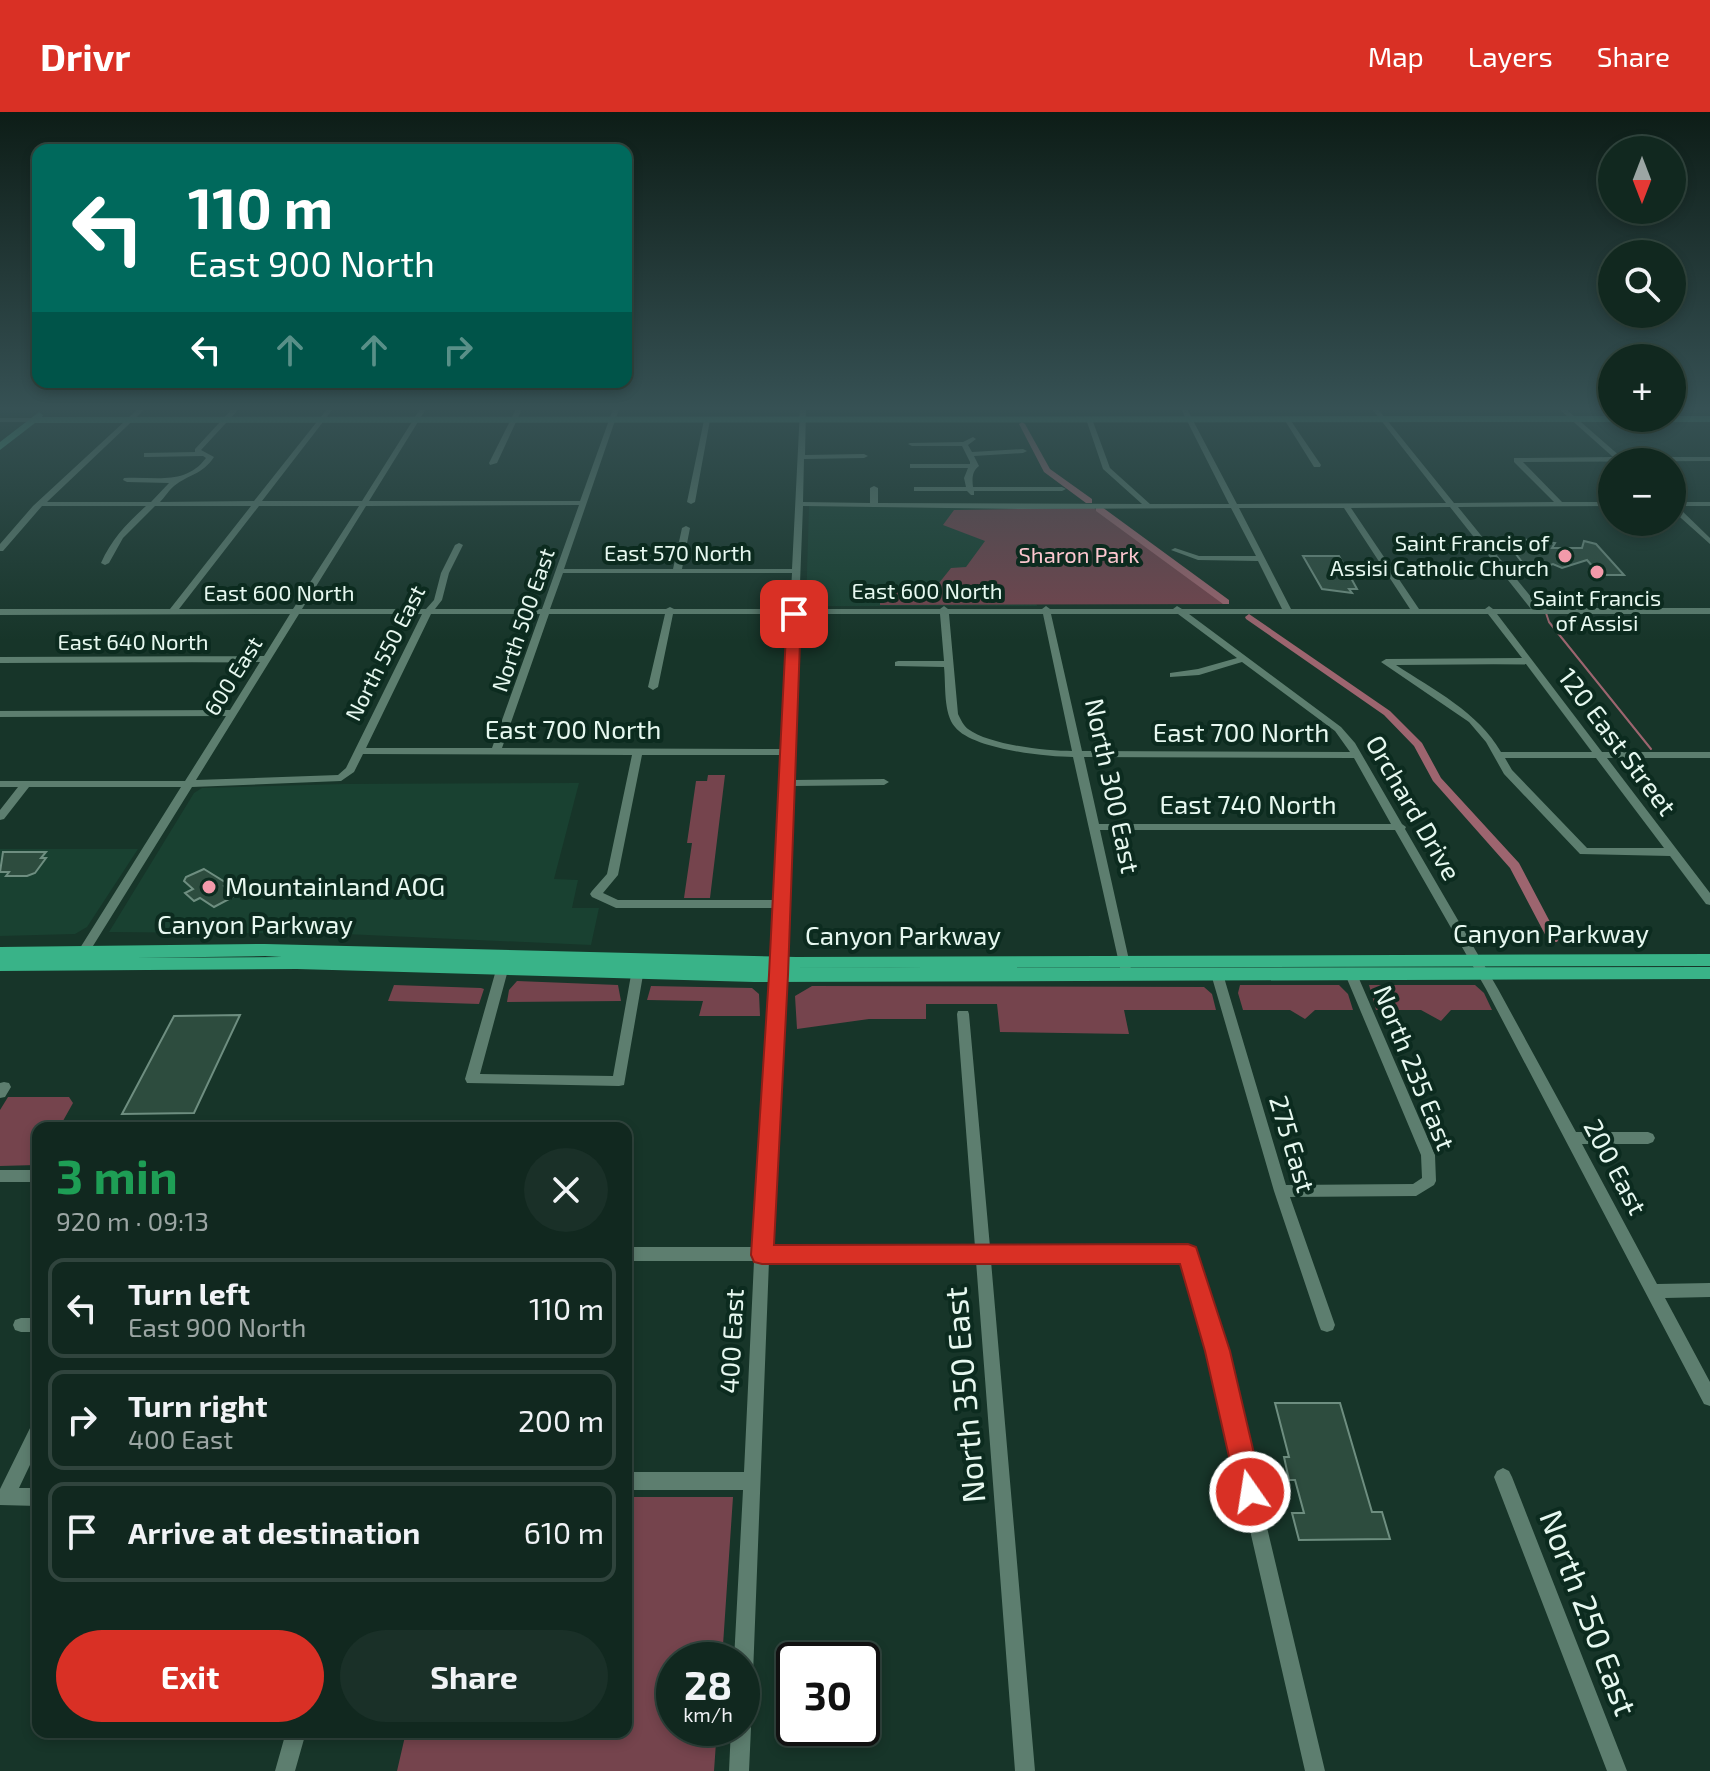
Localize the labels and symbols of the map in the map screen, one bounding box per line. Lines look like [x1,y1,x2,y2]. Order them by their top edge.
north arrow [1598,136,1686,224]
place label: Saint Francis of Assisi Catholic Church [1330,529,1550,580]
street label: East 570 North [604,539,752,565]
park label: Sharon Park [1019,541,1139,567]
street label: North 500 East [485,544,559,695]
marker: Saint Francis of Assisi Catholic Church [1556,547,1574,565]
marker: Saint Francis of Assisi [1588,563,1606,581]
street label: East 600 North [852,577,1002,603]
street label: East 600 North [204,579,354,605]
street label: North 550 East [339,580,429,725]
pin [760,580,828,648]
place label: Saint Francis of Assisi [1533,584,1661,635]
street label: East 640 North [57,628,209,654]
street label: 600 East [198,631,266,720]
street label: 120 East Street [1553,661,1684,821]
street label: North 300 East [1080,695,1147,876]
street label: East 700 North [485,713,661,744]
street label: East 700 North [1153,716,1329,747]
street label: Orchard Drive [1360,729,1468,885]
street label: East 740 North [1159,788,1337,819]
place label: Mountainland AOG [225,870,445,901]
marker: Mountainland AOG [200,878,218,896]
street label: Canyon Parkway [157,908,353,939]
street label: Canyon Parkway [1453,917,1649,948]
street label: Canyon Parkway [805,919,1001,950]
street label: North 235 East [1368,980,1463,1154]
street label: 275 East [1264,1091,1323,1196]
street label: 200 East [1578,1113,1654,1219]
street label: North 350 East [935,1286,991,1505]
street label: 400 East [712,1288,749,1394]
position arrow [1208,1450,1292,1534]
street label: North 250 East [1533,1504,1646,1720]
speed limit sign: 30 [776,1642,880,1746]

